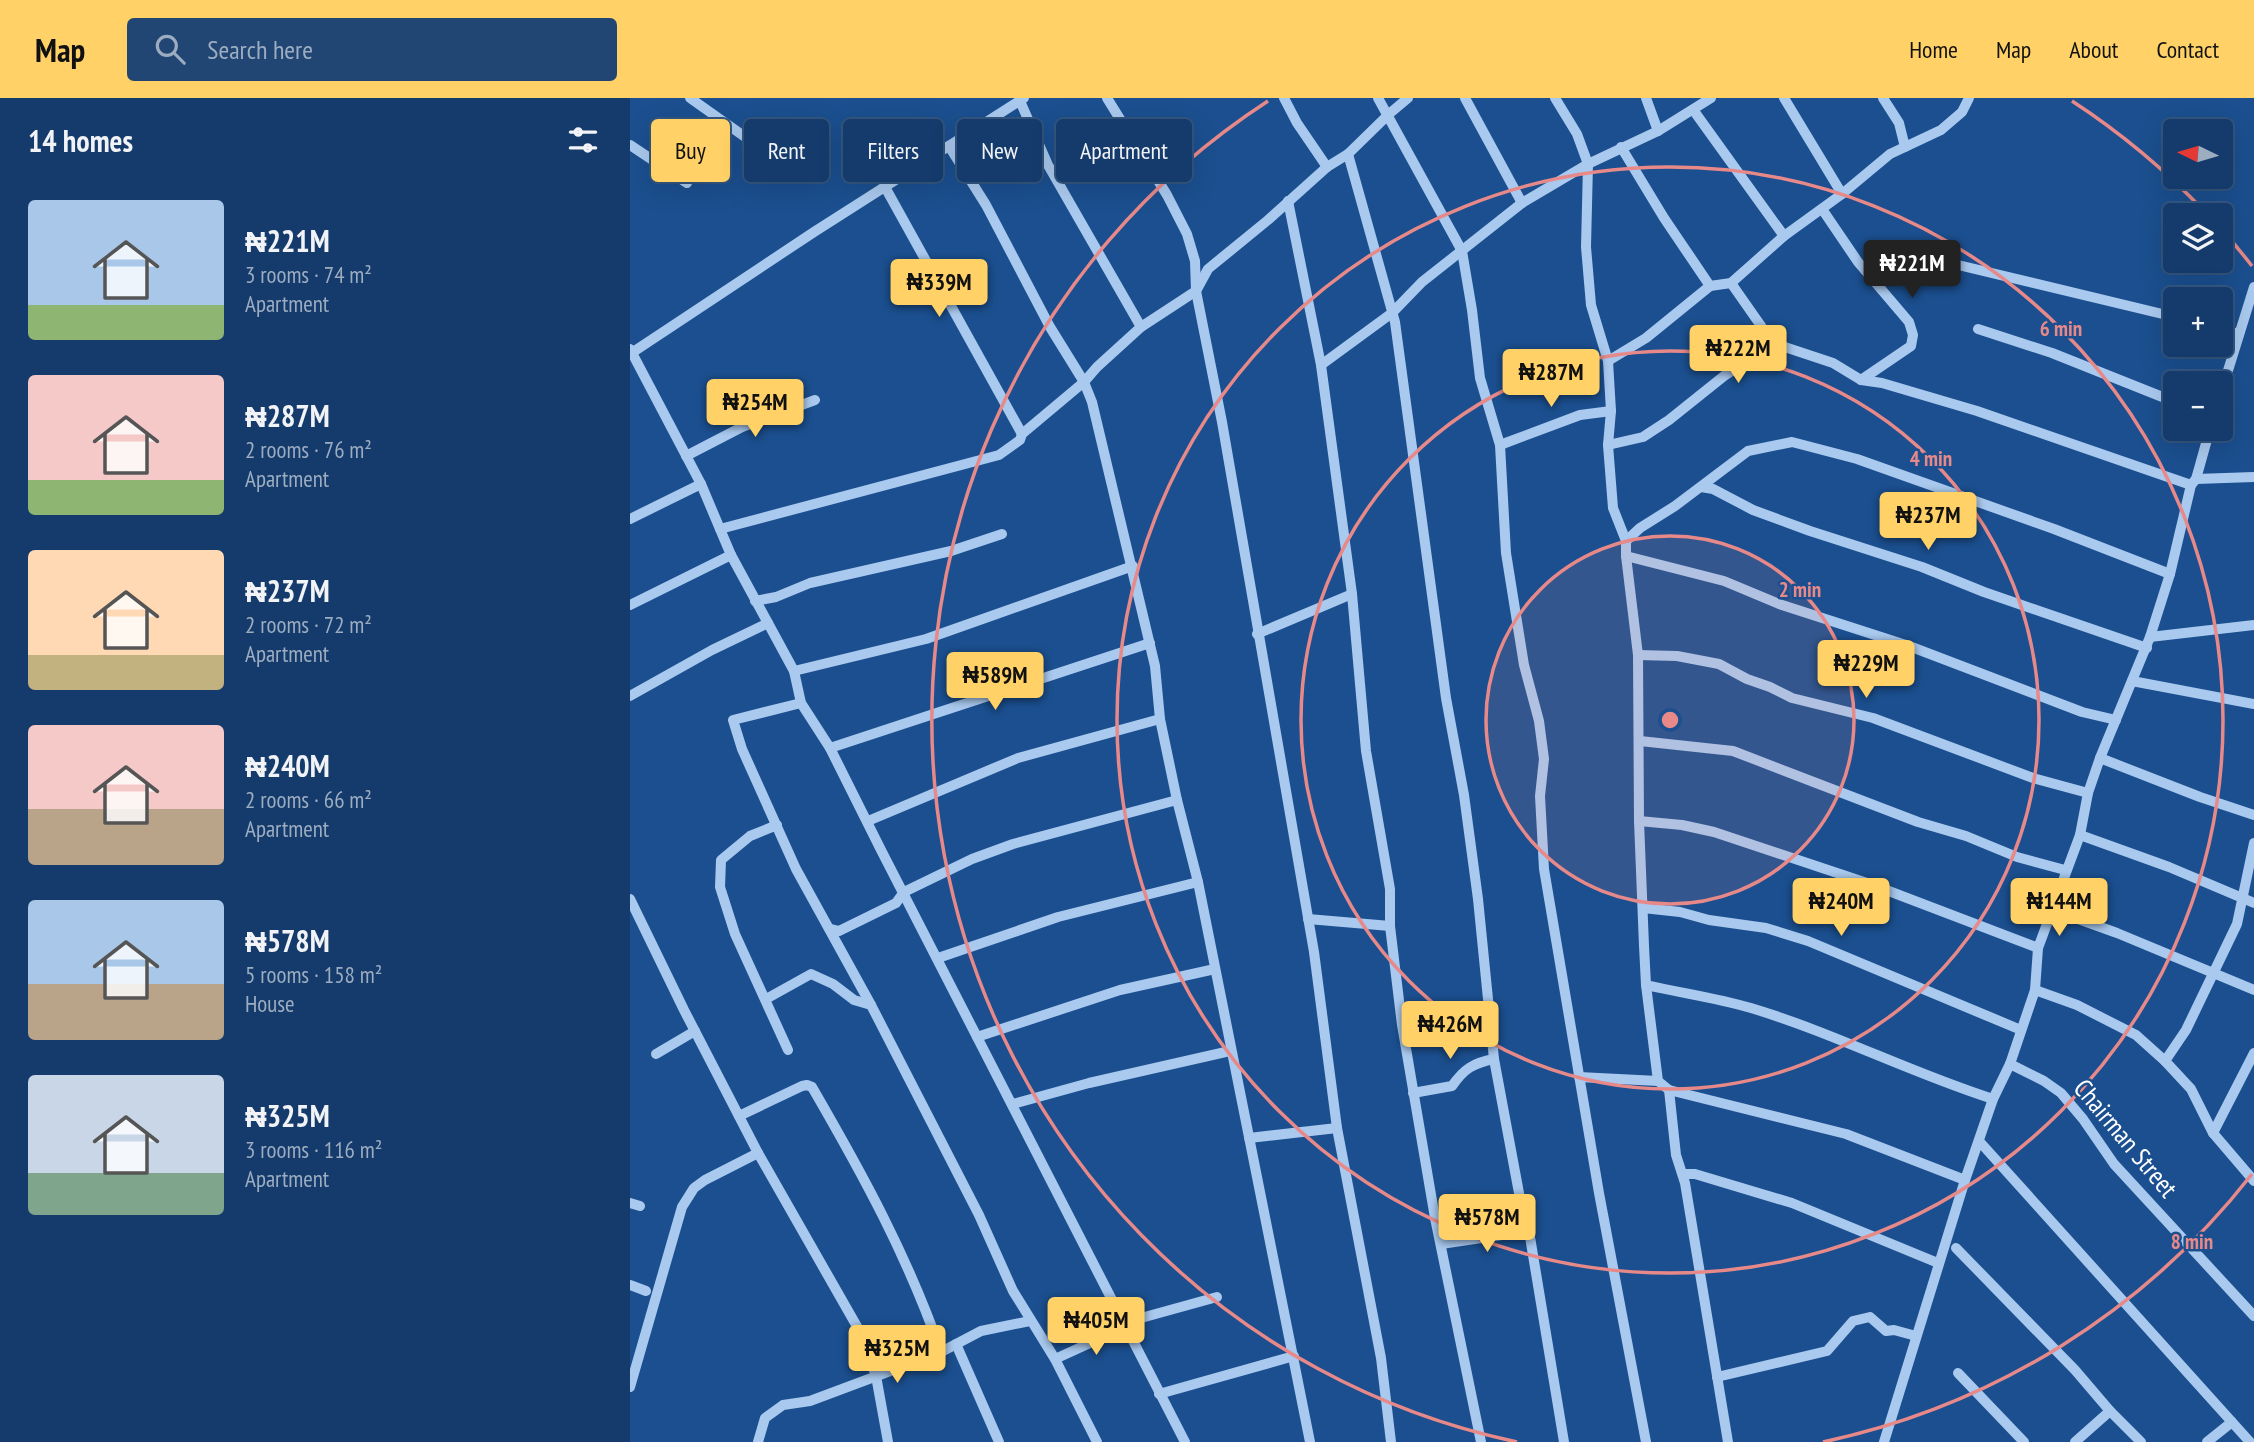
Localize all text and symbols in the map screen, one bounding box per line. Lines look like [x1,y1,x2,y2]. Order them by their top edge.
search box [127,18,617,81]
text: Map [35,28,85,71]
icon: search [151,30,189,68]
text: Search here [207,33,313,66]
text: Home [1909,34,1958,65]
text: Map [1996,34,2031,65]
text: About [2069,34,2118,65]
text: Contact [2156,34,2219,65]
chip: Buy [651,119,730,182]
chip: Rent [744,119,829,182]
chip: Filters [843,119,943,182]
chip: New [957,119,1042,182]
chip: Apartment [1056,119,1192,182]
north arrow [2163,119,2233,189]
map controls [2163,119,2233,441]
text: 14 homes [28,121,133,160]
icon: filters [564,121,602,159]
button: layers [2163,203,2233,273]
text: ₦221M [245,221,330,260]
icon: home [84,228,168,312]
pin: ₦221M [1863,240,1961,300]
text: ₦221M [1880,248,1944,277]
text: 3 rooms · 74 m² [245,260,372,289]
pin: ₦339M [890,260,988,319]
text: ₦339M [907,267,971,296]
button: + [2163,287,2233,357]
text: Apartment [245,289,329,318]
text: 6 min [2040,315,2082,342]
pin: ₦222M [1689,326,1787,385]
text: ₦222M [1706,333,1770,362]
pin: ₦287M [1502,350,1600,409]
text: ₦287M [1519,357,1583,386]
button: − [2163,371,2233,441]
pin: ₦254M [706,380,804,439]
text: ₦254M [723,387,787,416]
text: ₦287M [245,396,330,435]
icon: home [84,403,168,487]
text: 2 rooms · 76 m² [245,435,372,464]
text: 4 min [1910,445,1952,472]
text: Apartment [245,464,329,493]
pin: ₦237M [1879,492,1977,552]
text: ₦237M [1896,500,1960,529]
text: ₦237M [245,571,330,610]
text: 2 min [1779,576,1821,603]
icon: home [84,578,168,662]
text: 2 rooms · 72 m² [245,610,372,639]
text: Apartment [245,639,329,668]
pin: ₦229M [1817,640,1915,700]
text: ₦229M [1834,648,1898,677]
pin: ₦589M [946,652,1044,712]
text: ₦589M [963,660,1027,689]
centre of rings [1658,708,1682,732]
text: ₦240M [245,746,330,785]
icon: home [84,753,168,837]
text: 2 rooms · 66 m² [245,785,372,814]
text: Apartment [245,814,329,843]
pin: ₦240M [1792,878,1890,938]
pin: ₦144M [2010,878,2108,938]
text: ₦240M [1809,886,1873,915]
text: ₦144M [2027,886,2091,915]
text: ₦578M [245,921,330,960]
icon: home [84,928,168,1012]
text: 5 rooms · 158 m² [245,960,382,989]
text: House [245,989,295,1018]
pin: ₦426M [1401,1002,1499,1061]
text: ₦426M [1418,1009,1482,1038]
street label: Chairman Street [2067,1072,2185,1204]
text: ₦325M [245,1096,330,1135]
icon: home [84,1103,168,1187]
text: 3 rooms · 116 m² [245,1135,382,1164]
text: Apartment [245,1164,329,1193]
pin: ₦578M [1438,1194,1536,1254]
text: ₦578M [1455,1202,1519,1231]
text: 8 min [2171,1228,2213,1255]
pin: ₦405M [1047,1298,1145,1357]
text: ₦405M [1064,1305,1128,1334]
pin: ₦325M [848,1326,946,1385]
text: ₦325M [865,1333,929,1362]

